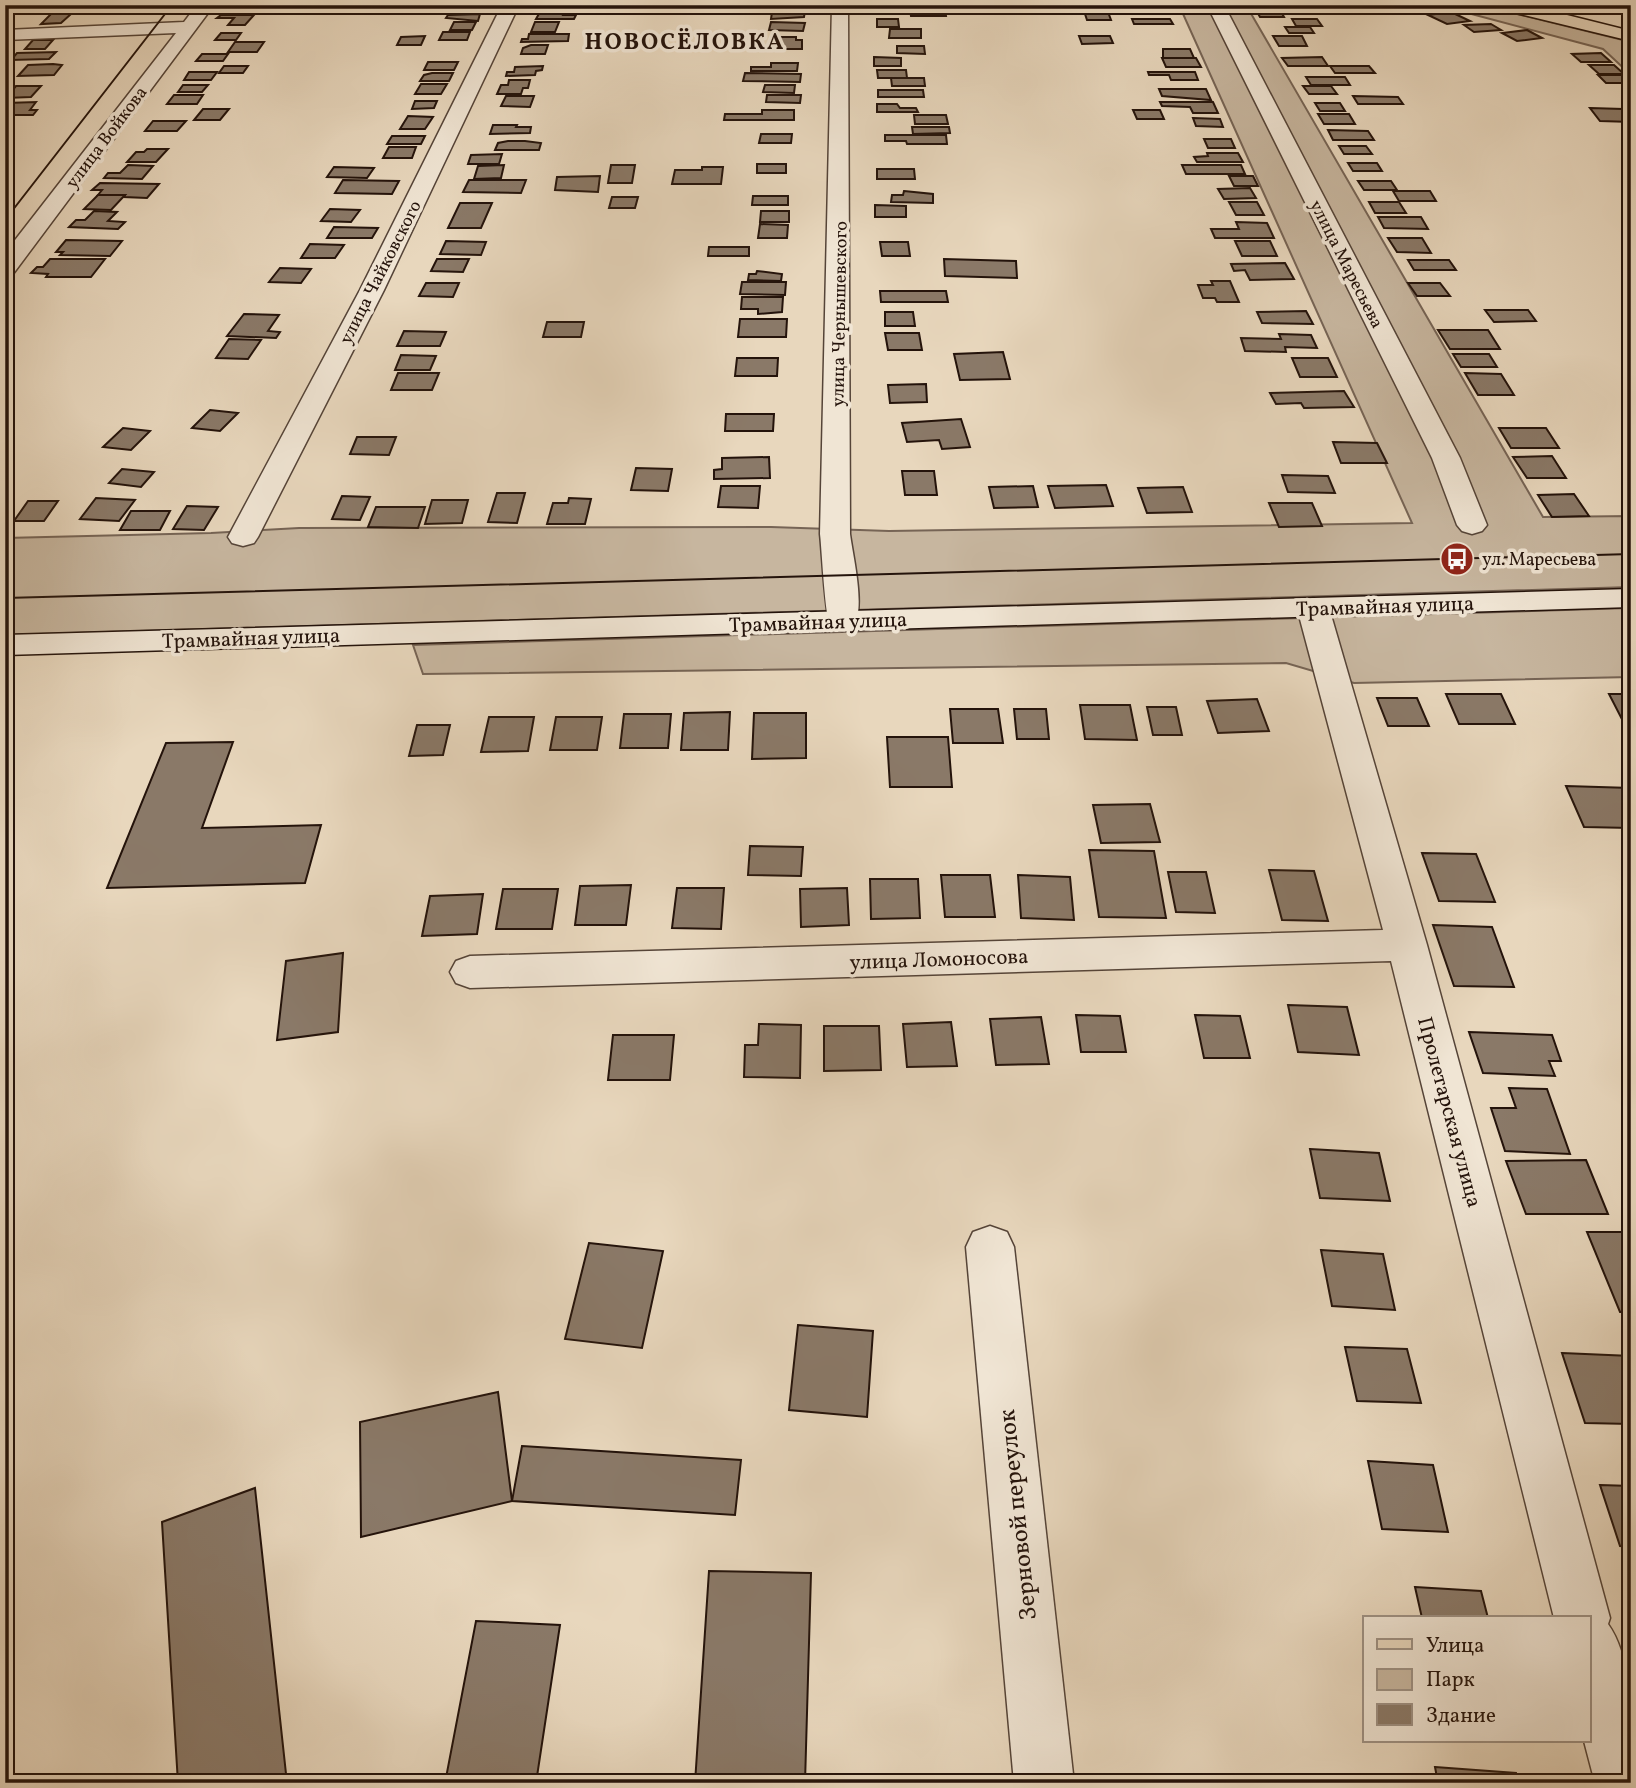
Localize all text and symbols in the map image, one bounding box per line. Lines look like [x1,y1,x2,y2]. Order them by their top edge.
district label: НОВОСЁЛОВКА [585,27,785,59]
street label: улица Войкова [60,81,154,194]
street label: улица Чайковского [334,196,428,349]
street label: улица Маресьева [1302,196,1389,333]
street label: улица Чернышевского [826,221,855,407]
bus stop icon: ул. Маресьева [1438,540,1476,578]
place label: ул. Маресьева [1482,548,1596,573]
street label: Трамвайная улица [1295,590,1475,625]
street label: Трамвайная улица [728,606,908,641]
street label: Трамвайная улица [161,622,341,657]
street label: улица Ломоносова [849,943,1029,978]
street label: Пролетарская улица [1409,1014,1488,1211]
street label: Зерновой переулок [991,1408,1047,1622]
legend [1363,1616,1590,1742]
text: Улица [1426,1632,1484,1661]
text: Парк [1426,1666,1475,1695]
text: Здание [1426,1702,1496,1731]

